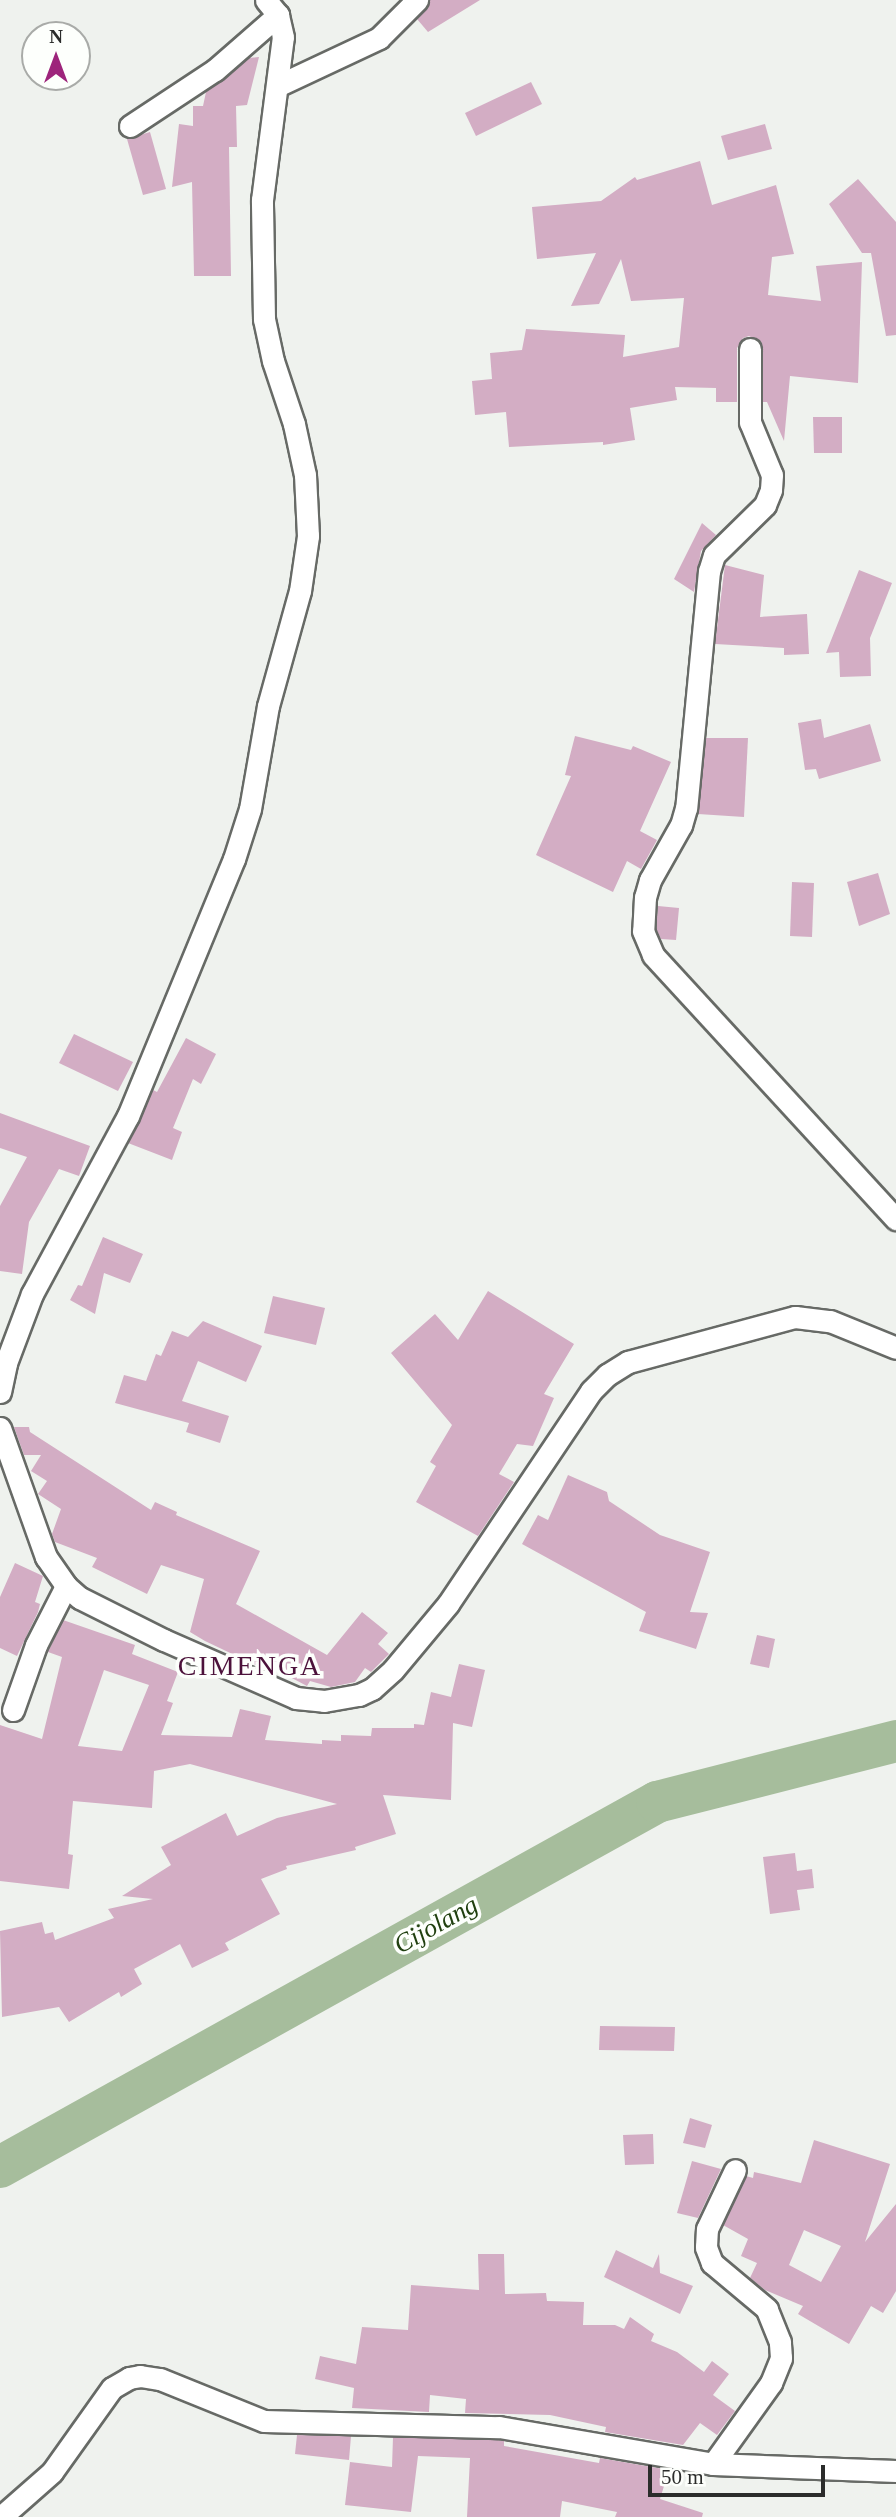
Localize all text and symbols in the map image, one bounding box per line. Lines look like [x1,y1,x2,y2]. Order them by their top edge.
north arrow [21,21,91,91]
text: N [49,26,63,47]
district label: CIMENGA [179,1649,321,1683]
water label: Cijolang [389,1889,483,1961]
scale bar [651,2450,828,2494]
text: 50 m [661,2465,704,2489]

